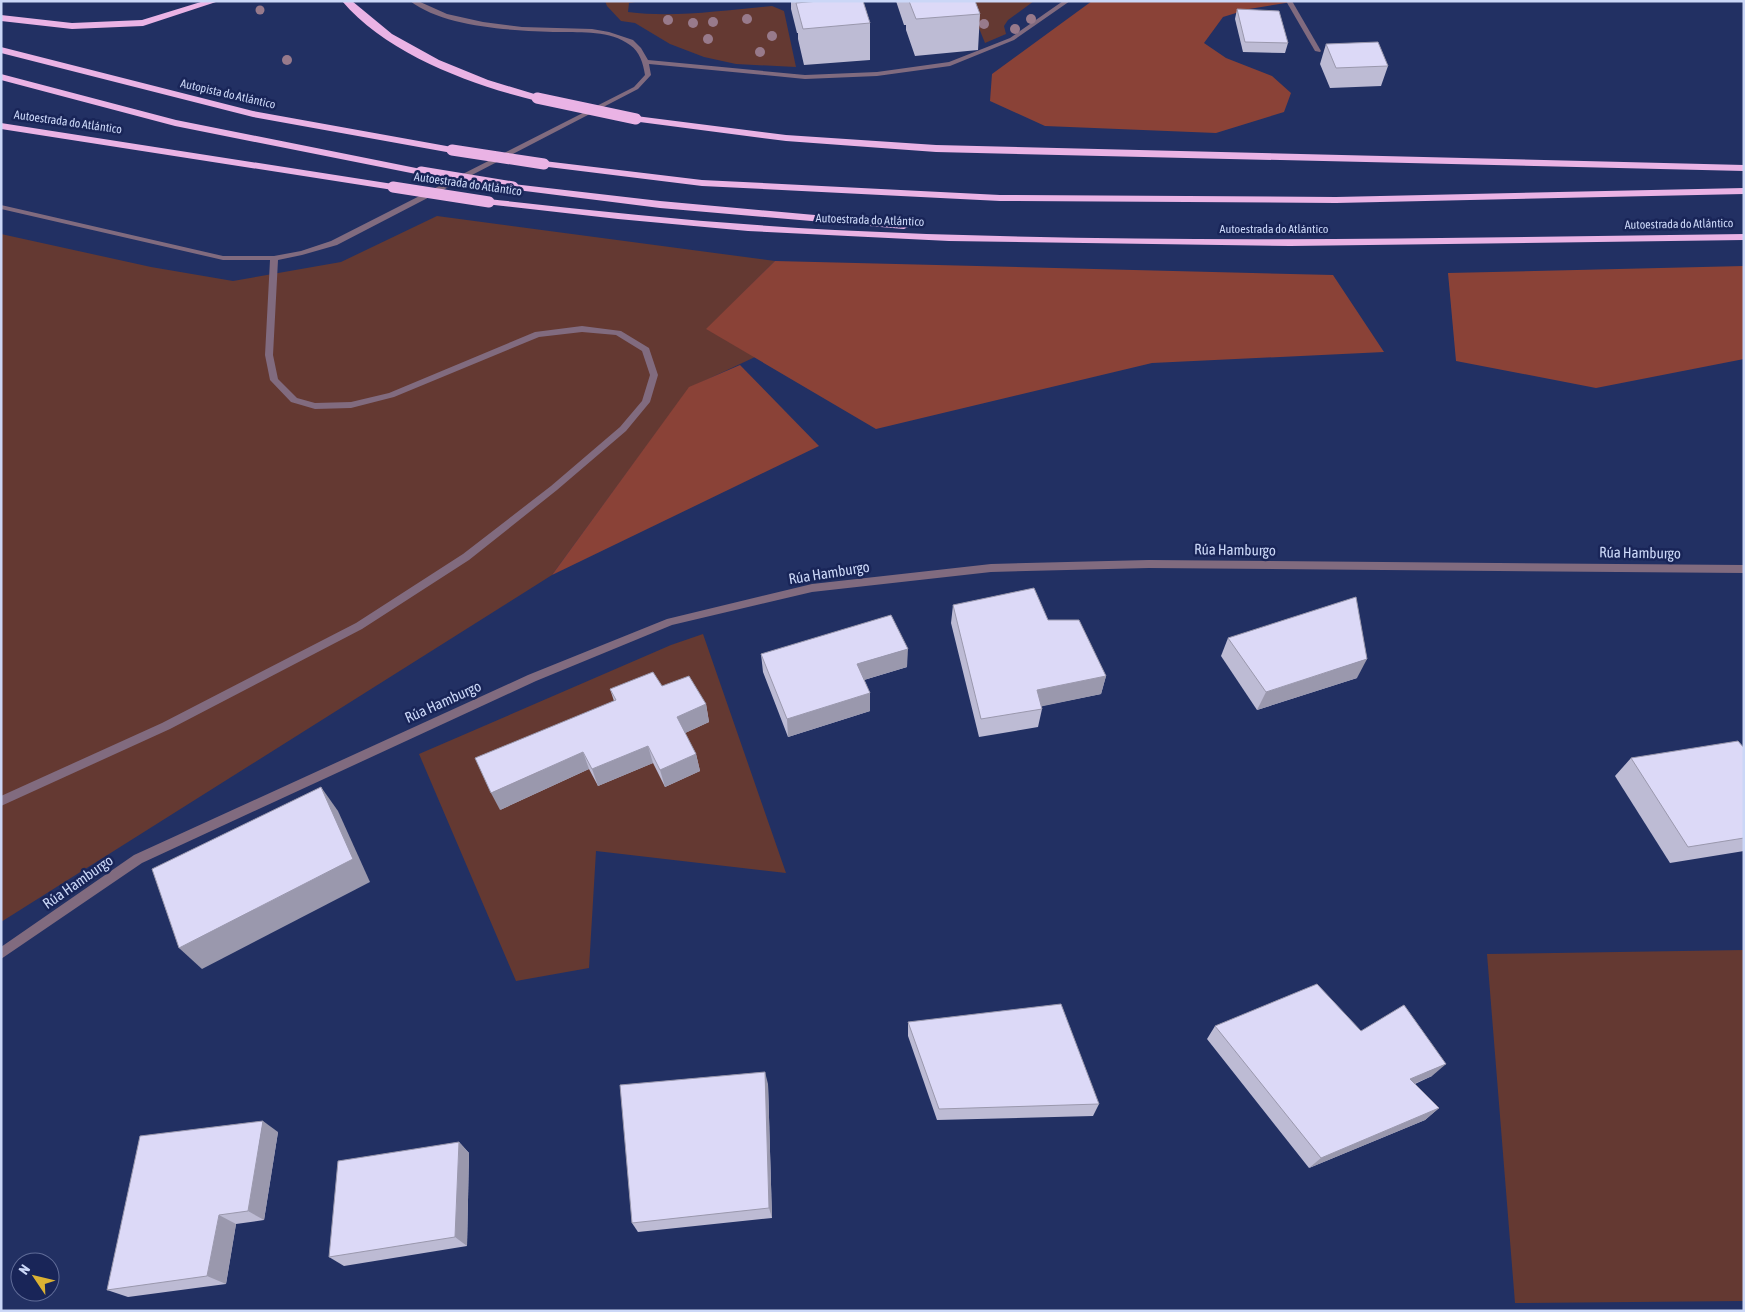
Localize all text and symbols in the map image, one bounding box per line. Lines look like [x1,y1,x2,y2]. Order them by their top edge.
street label: Autopista do Atlántico [179,76,277,112]
street label: Autoestrada do Atlántico [13,107,123,137]
street label: Autoestrada do Atlántico [413,169,523,199]
street label: Autoestrada do Atlántico [815,211,925,229]
street label: Autoestrada do Atlántico [1624,216,1734,232]
street label: Autoestrada do Atlántico [1220,222,1329,236]
street label: Rúa Hamburgo [1194,540,1276,559]
street label: Rúa Hamburgo [1599,543,1681,562]
street label: Rúa Hamburgo [787,558,871,587]
street label: Rúa Hamburgo [402,677,484,726]
street label: Rúa Hamburgo [39,851,116,912]
north arrow [10,1252,60,1302]
text: N [15,1262,33,1278]

